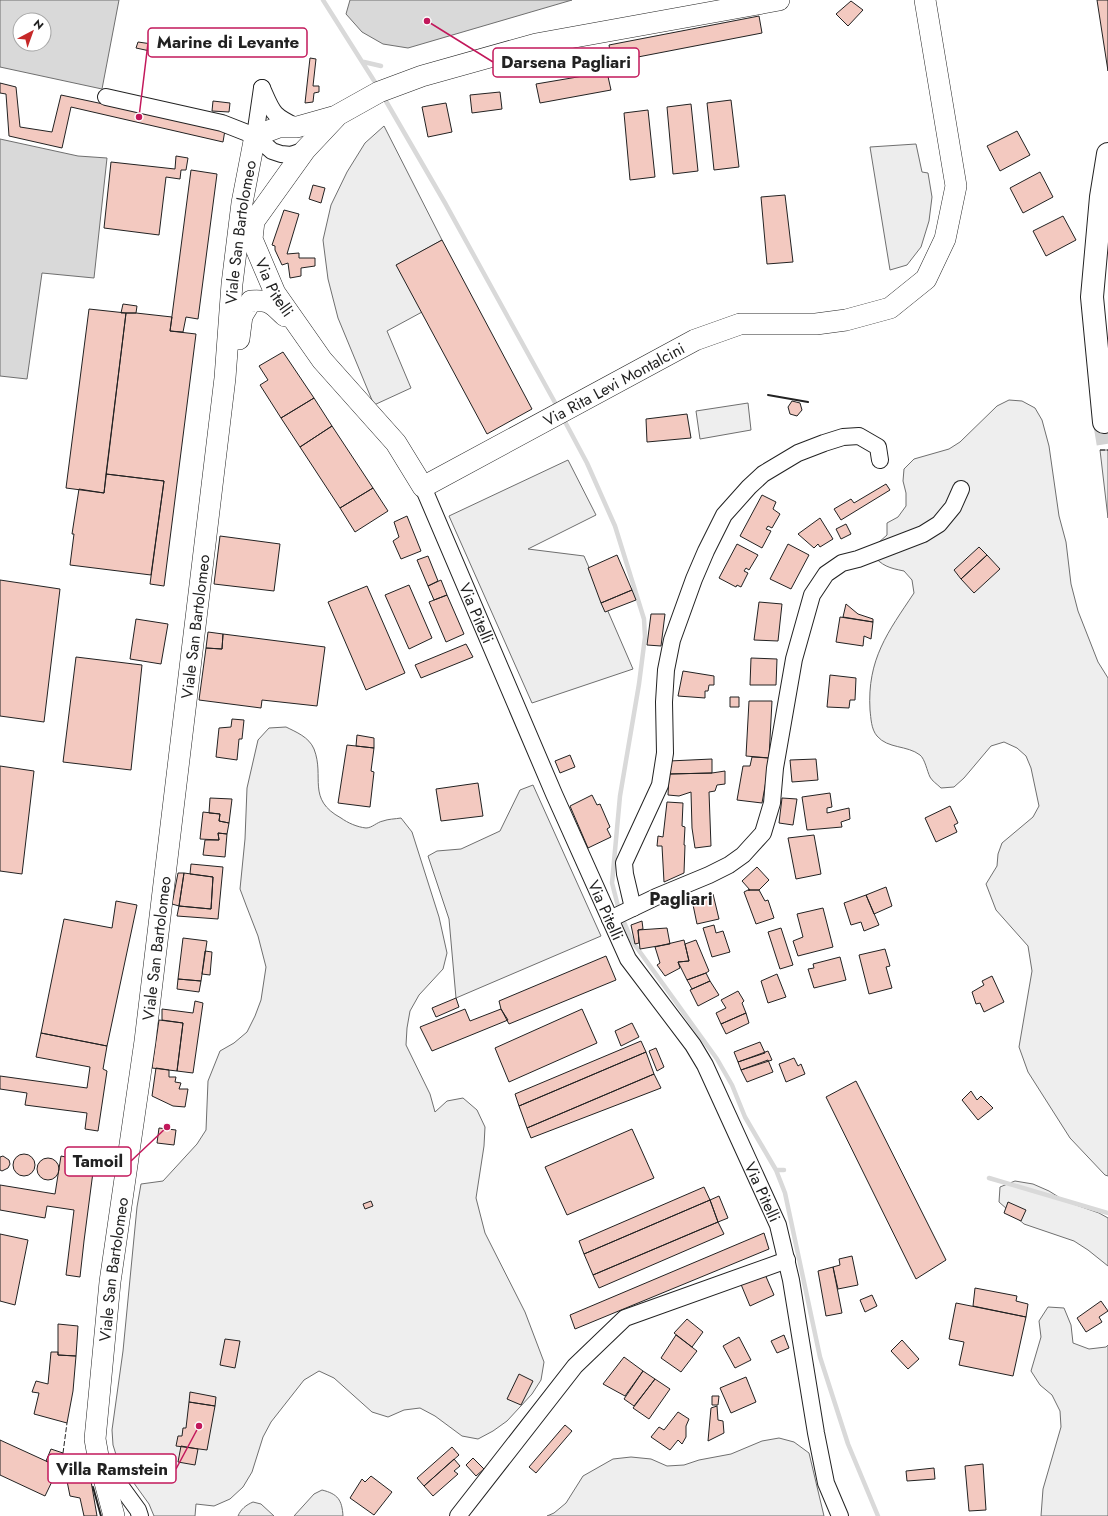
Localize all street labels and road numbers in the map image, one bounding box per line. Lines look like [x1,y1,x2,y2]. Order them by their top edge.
street label: Viale San Bartolomeo [220,158,262,305]
street label: Via Pitelli [249,254,299,322]
street label: Via Rita Levi Montalcini [539,337,689,432]
street label: Viale San Bartolomeo [175,553,216,700]
street label: Via Pitelli [453,579,499,647]
street label: Viale San Bartolomeo [137,874,177,1022]
street label: Via Pitelli [582,876,629,944]
street label: Via Pitelli [739,1158,786,1226]
street label: Viale San Bartolomeo [93,1195,134,1343]

